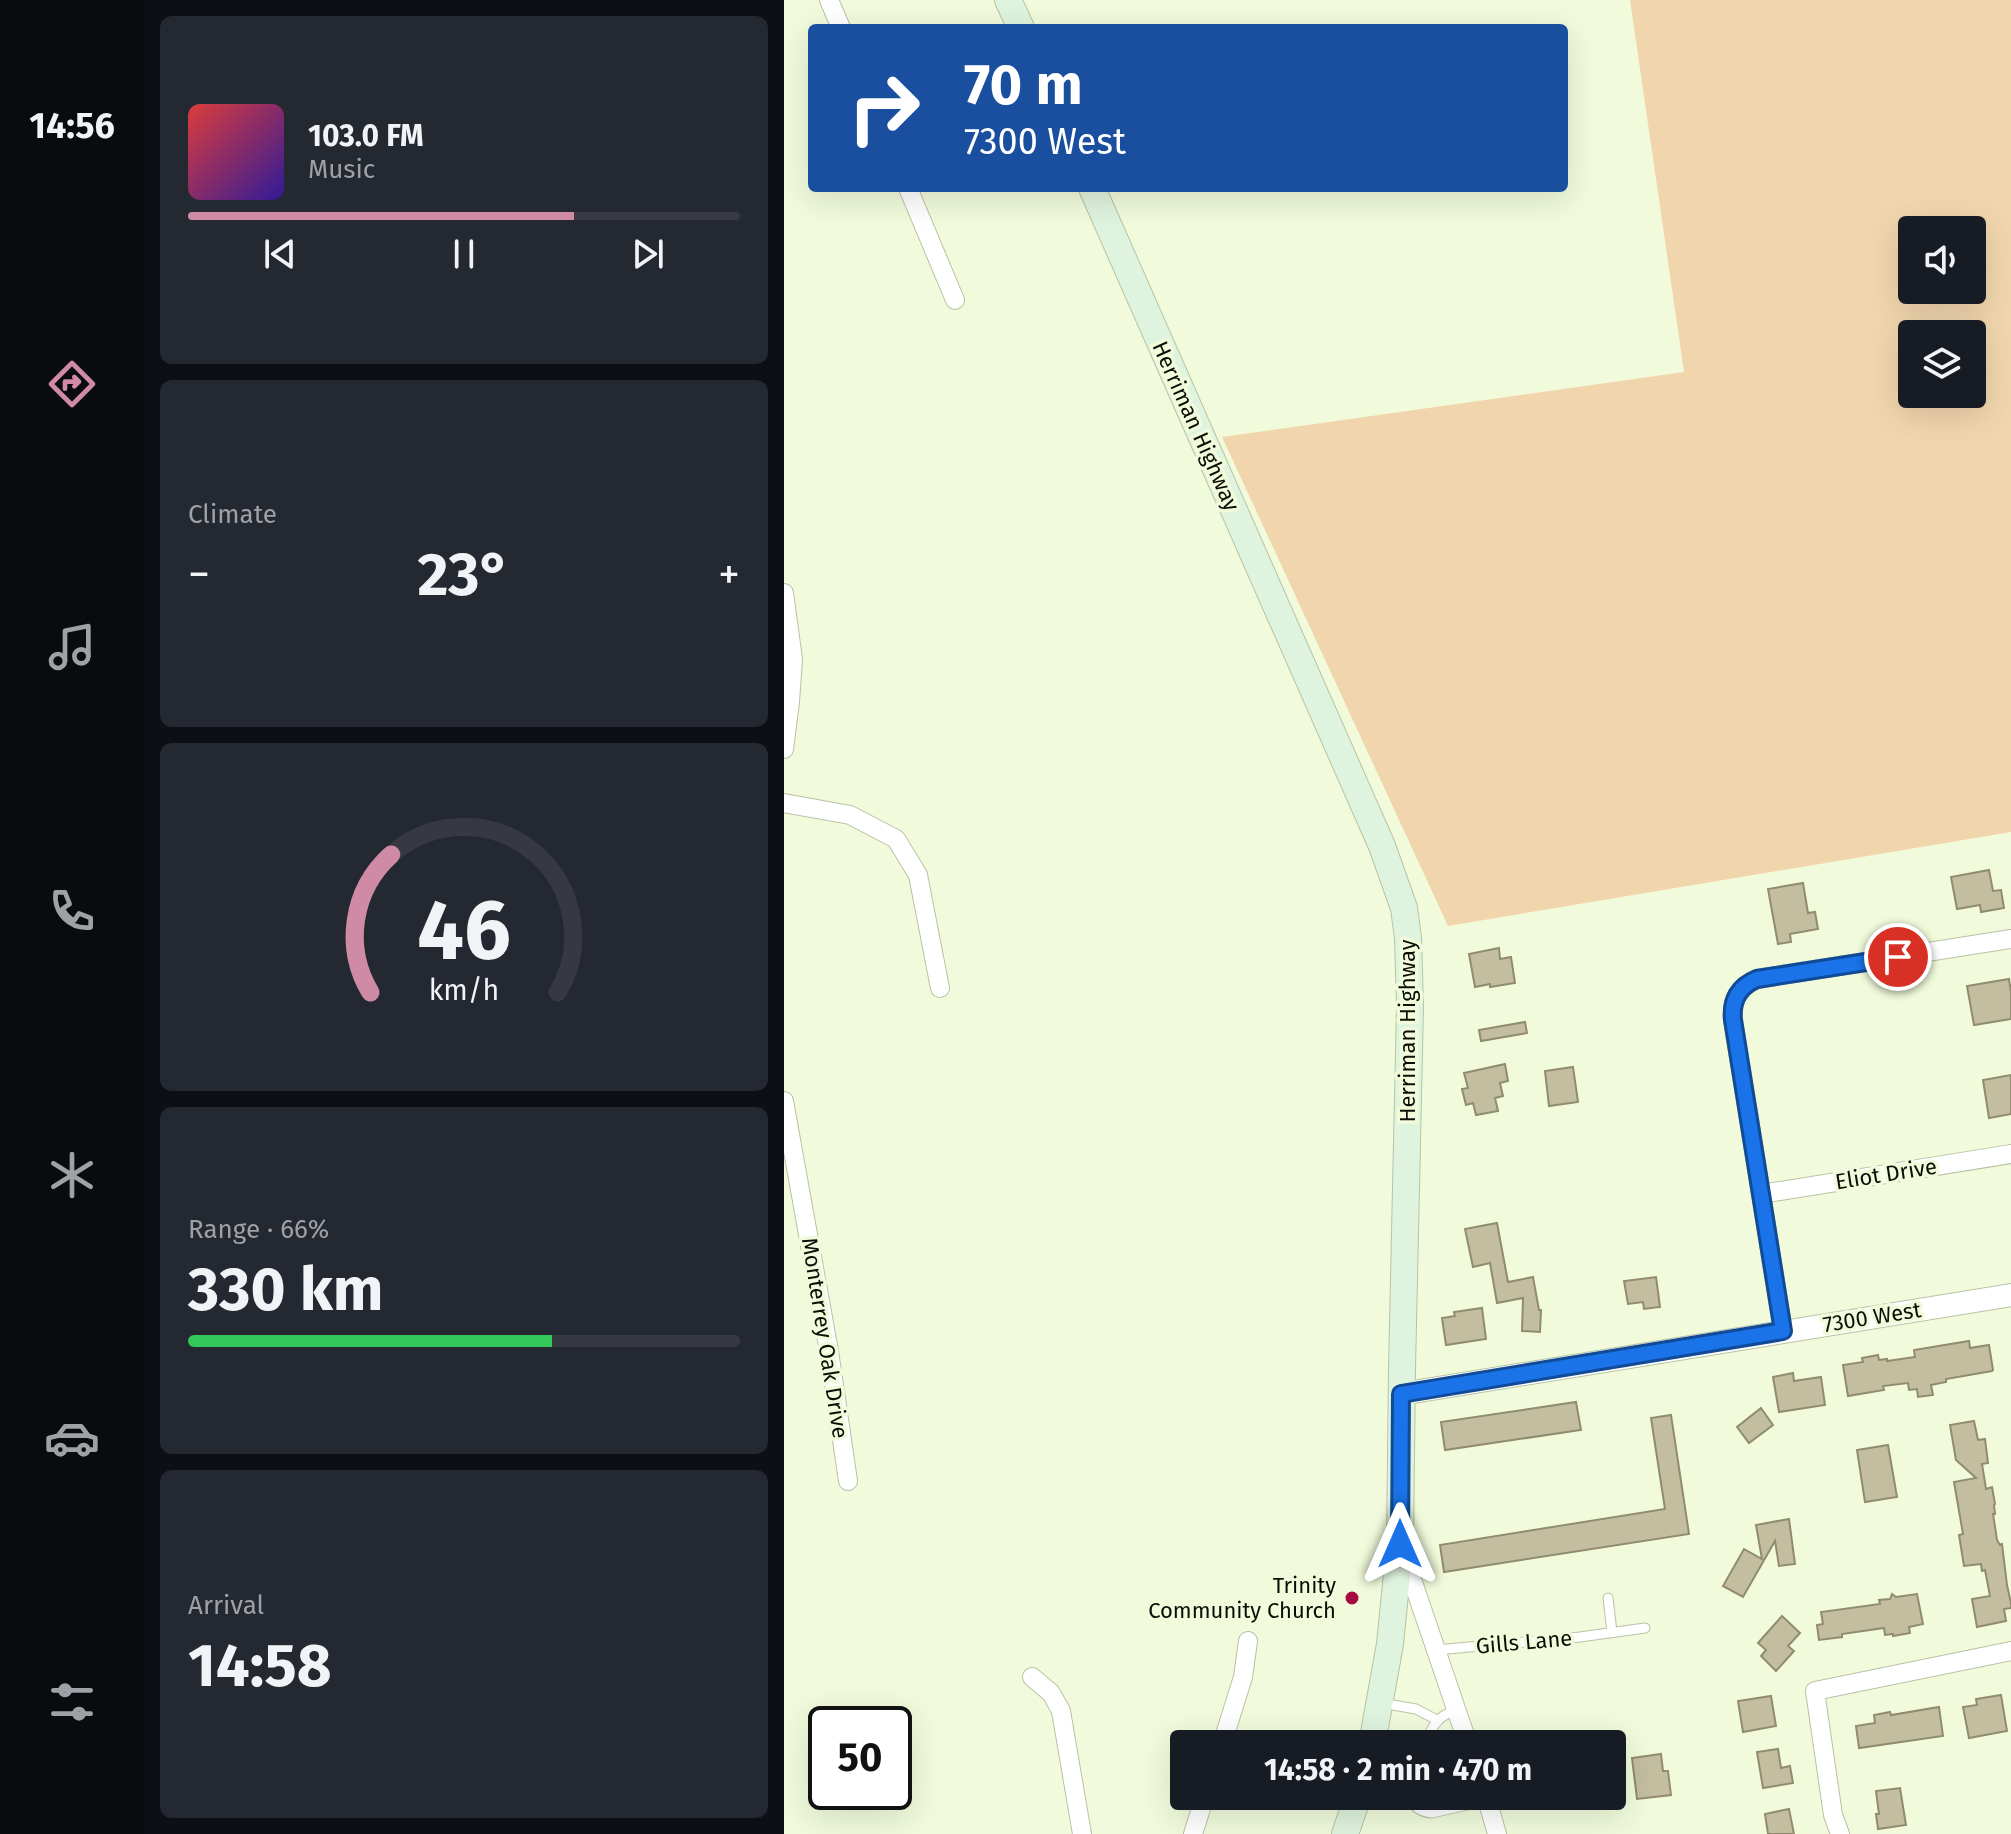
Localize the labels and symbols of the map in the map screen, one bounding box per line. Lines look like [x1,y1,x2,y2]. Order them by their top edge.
street label: Herriman Highway [1146,337,1246,515]
pin [1864,923,1932,991]
street label: Herriman Highway [1394,939,1421,1123]
street label: Eliot Drive [1833,1153,1939,1195]
street label: Monterrey Oak Drive [796,1236,854,1440]
street label: 7300 West [1821,1296,1923,1338]
position arrow [1358,1502,1442,1586]
place label: Trinity Community Church [1148,1572,1336,1624]
marker: Trinity Community Church [1343,1589,1361,1607]
street label: Gills Lane [1475,1624,1573,1660]
speed limit sign: 50 [808,1706,912,1810]

